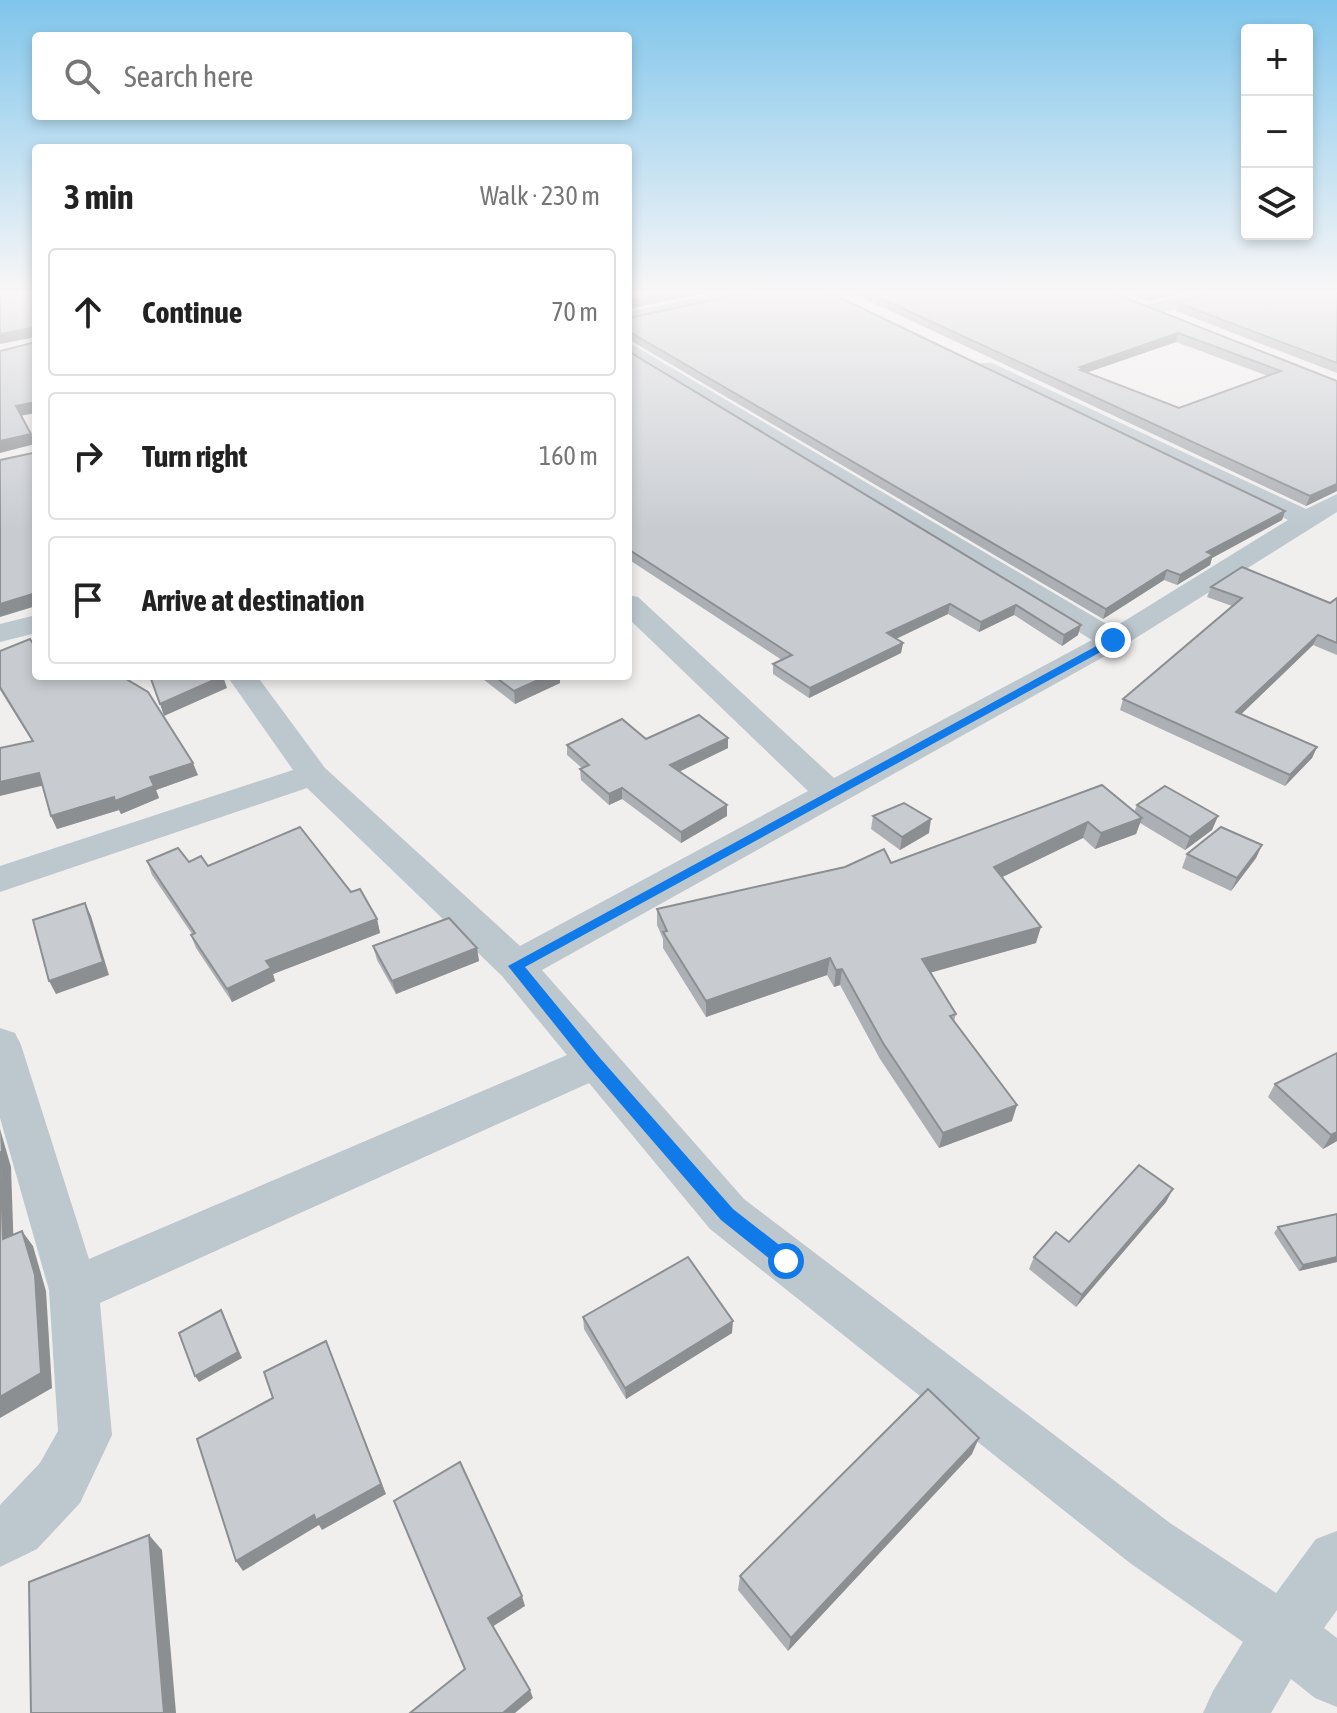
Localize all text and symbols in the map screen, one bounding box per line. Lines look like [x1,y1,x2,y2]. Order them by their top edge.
map controls [1241,24,1313,240]
button: + [1241,24,1313,96]
search box [32,32,632,120]
icon: search [60,54,104,98]
text: Search here [124,59,253,93]
button: − [1241,96,1313,168]
button: layers [1241,168,1313,240]
text: 3 min [64,177,133,216]
text: Walk · 230 m [480,181,600,211]
icon: ahead [66,290,110,334]
text: Continue [142,295,242,329]
text: 70 m [551,297,598,327]
icon: right [66,434,110,478]
text: Turn right [142,439,248,473]
text: 160 m [539,441,598,471]
icon: arrive [66,578,110,622]
text: Arrive at destination [142,583,364,617]
route end [1095,622,1131,658]
route start [768,1243,804,1279]

